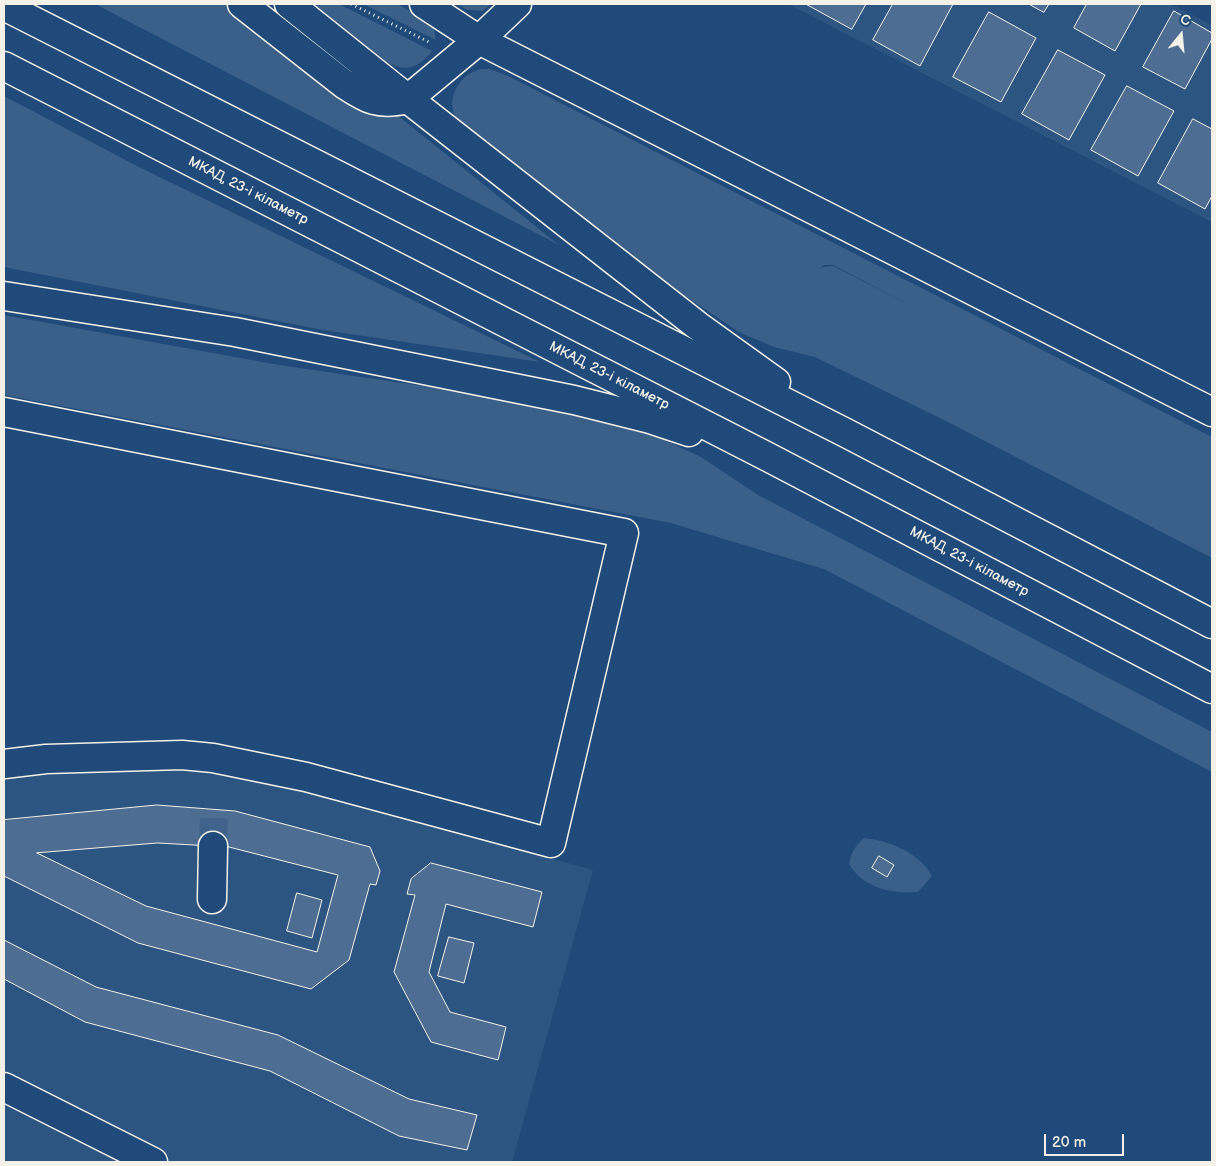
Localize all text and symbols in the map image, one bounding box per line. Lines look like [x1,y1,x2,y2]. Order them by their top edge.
north arrow [1156,10,1206,60]
text: С [1178,11,1193,30]
street label: МКАД, 23-і кіламетр [185,153,311,229]
street label: МКАД, 23-і кіламетр [546,338,672,414]
street label: МКАД, 23-і кіламетр [906,523,1032,601]
scale bar [1046,1124,1126,1156]
text: 20 m [1052,1133,1086,1152]

